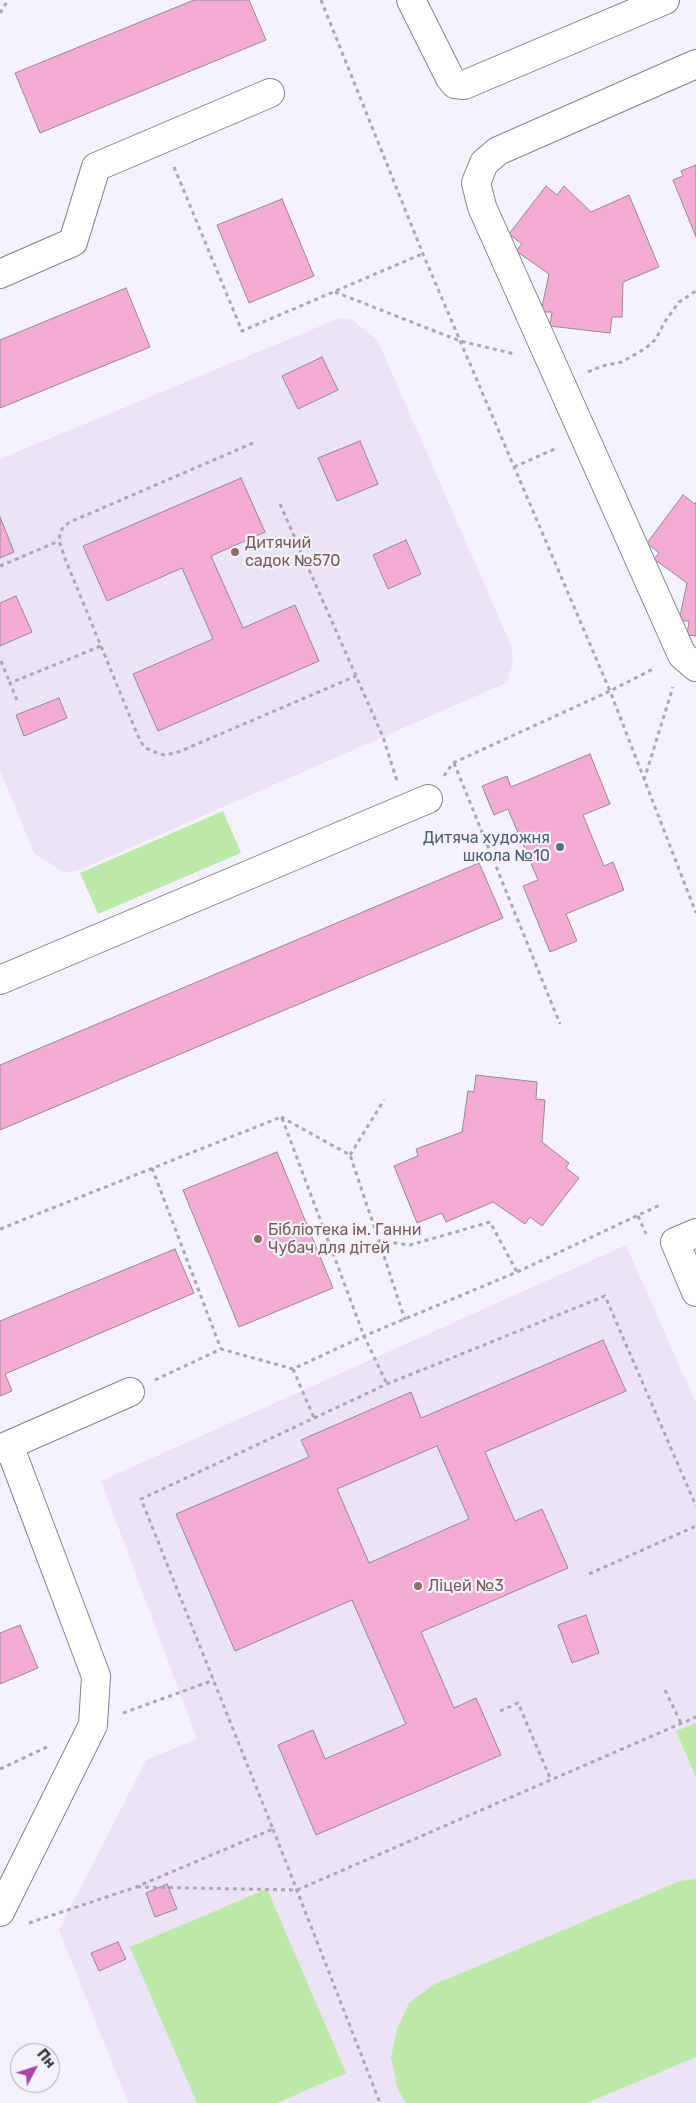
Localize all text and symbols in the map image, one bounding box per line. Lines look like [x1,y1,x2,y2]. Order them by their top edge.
place label: Дитячий садок №570 [245,533,340,571]
marker: Дитячий садок №570 [229,546,241,558]
place label: Дитяча художня школа №10 [423,828,550,866]
marker: Дитяча художня школа №10 [554,841,566,853]
place label: Бібліотека ім. Ганни Чубач для дітей [268,1220,421,1258]
marker: Бібліотека ім. Ганни Чубач для дітей [252,1233,264,1245]
place label: Ліцей №3 [428,1576,504,1596]
marker: Ліцей №3 [412,1580,424,1592]
north arrow [10,2043,60,2093]
text: Пн [33,2046,59,2072]

